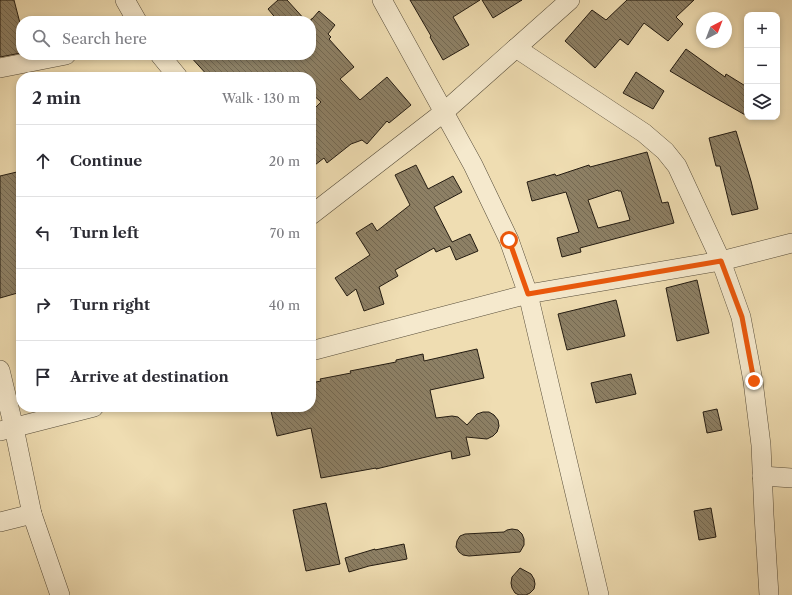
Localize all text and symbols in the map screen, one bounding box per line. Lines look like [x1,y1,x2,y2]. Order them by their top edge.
north arrow [696,12,732,48]
map controls [744,12,780,120]
button: + [744,12,780,48]
search box [16,16,316,60]
icon: search [30,27,52,49]
text: Search here [62,29,147,48]
button: − [744,48,780,84]
button: layers [744,84,780,120]
text: 2 min [32,88,81,108]
text: Walk · 130 m [222,90,300,106]
icon: ahead [32,150,54,172]
text: Continue [70,151,142,170]
text: 20 m [269,153,300,169]
icon: left [32,222,54,244]
text: Turn left [70,223,139,242]
text: 70 m [270,225,300,241]
route start [500,231,518,249]
icon: right [32,294,54,316]
text: Turn right [70,295,150,314]
text: 40 m [269,297,300,313]
icon: arrive [32,366,54,388]
text: Arrive at destination [70,367,229,386]
route end [745,372,763,390]

